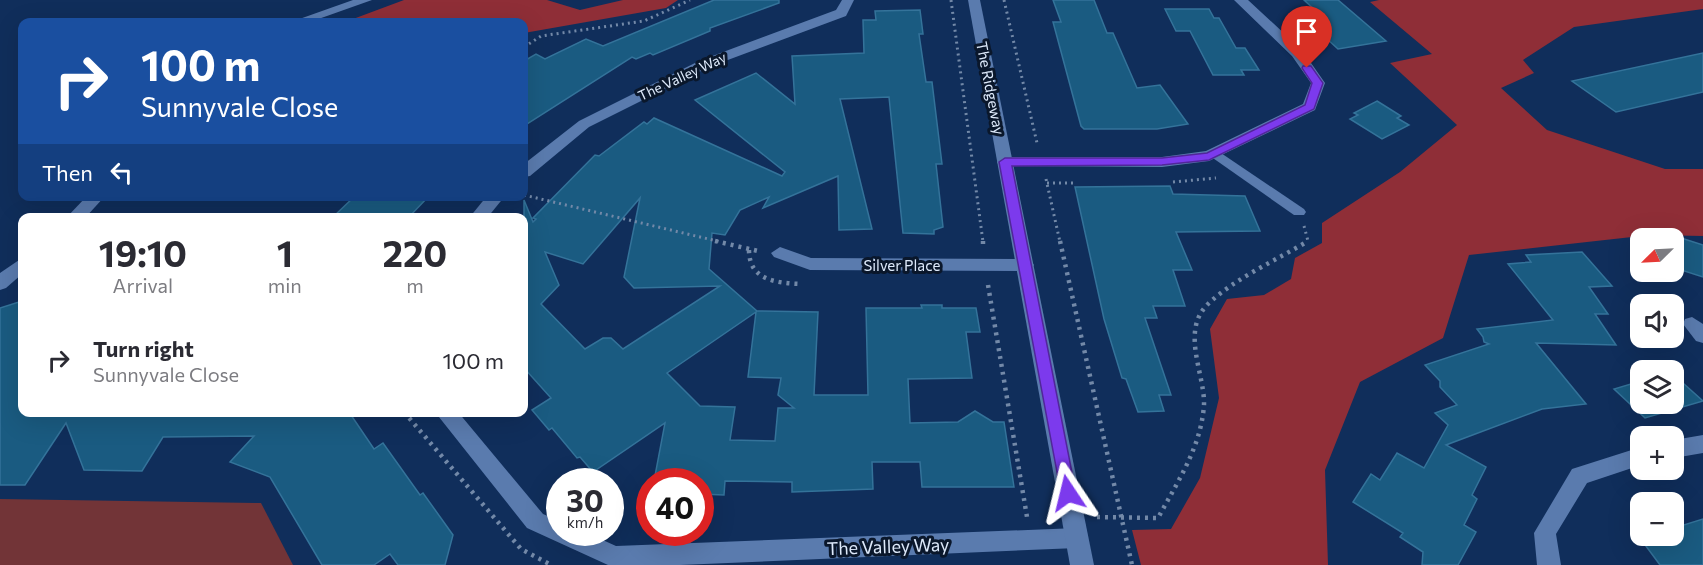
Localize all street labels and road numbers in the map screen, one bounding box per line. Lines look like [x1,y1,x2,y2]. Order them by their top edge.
street label: The Ridgeway [973,40,1009,136]
street label: The Valley Way [635,48,729,104]
street label: Silver Place [863,256,941,274]
street label: The Valley Way [826,533,950,559]

